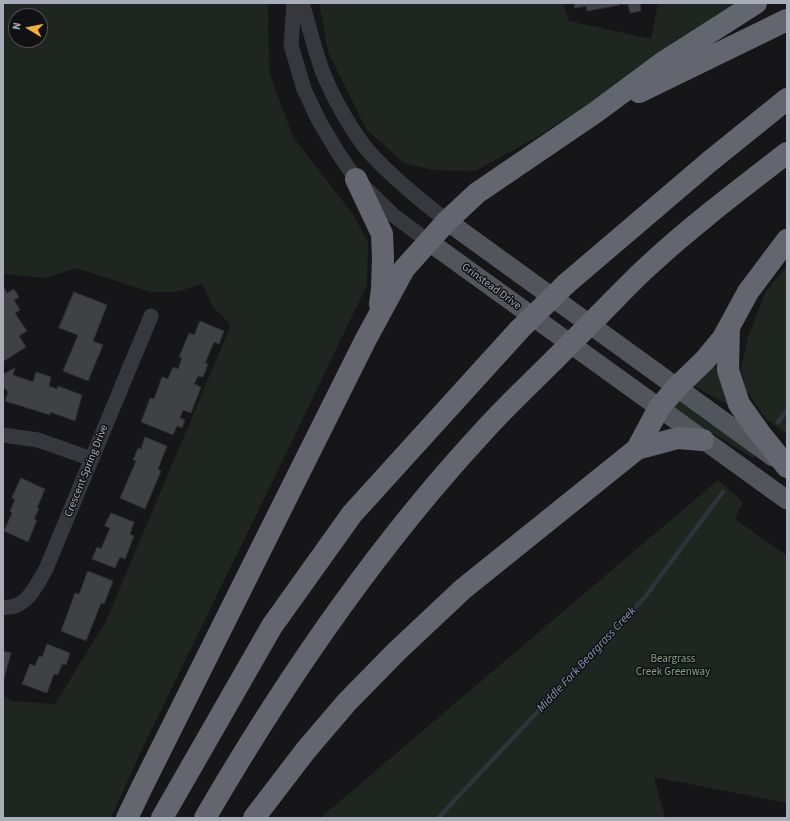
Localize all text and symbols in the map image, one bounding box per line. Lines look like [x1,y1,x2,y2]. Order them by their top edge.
north arrow [8,8,48,48]
text: N [9,21,25,31]
street label: Grinstead Drive [459,261,523,313]
street label: Crescent Spring Drive [62,423,112,519]
water label: Middle Fork Beargrass Creek [534,604,640,716]
park label: Beargrass Creek Greenway [636,653,710,679]

